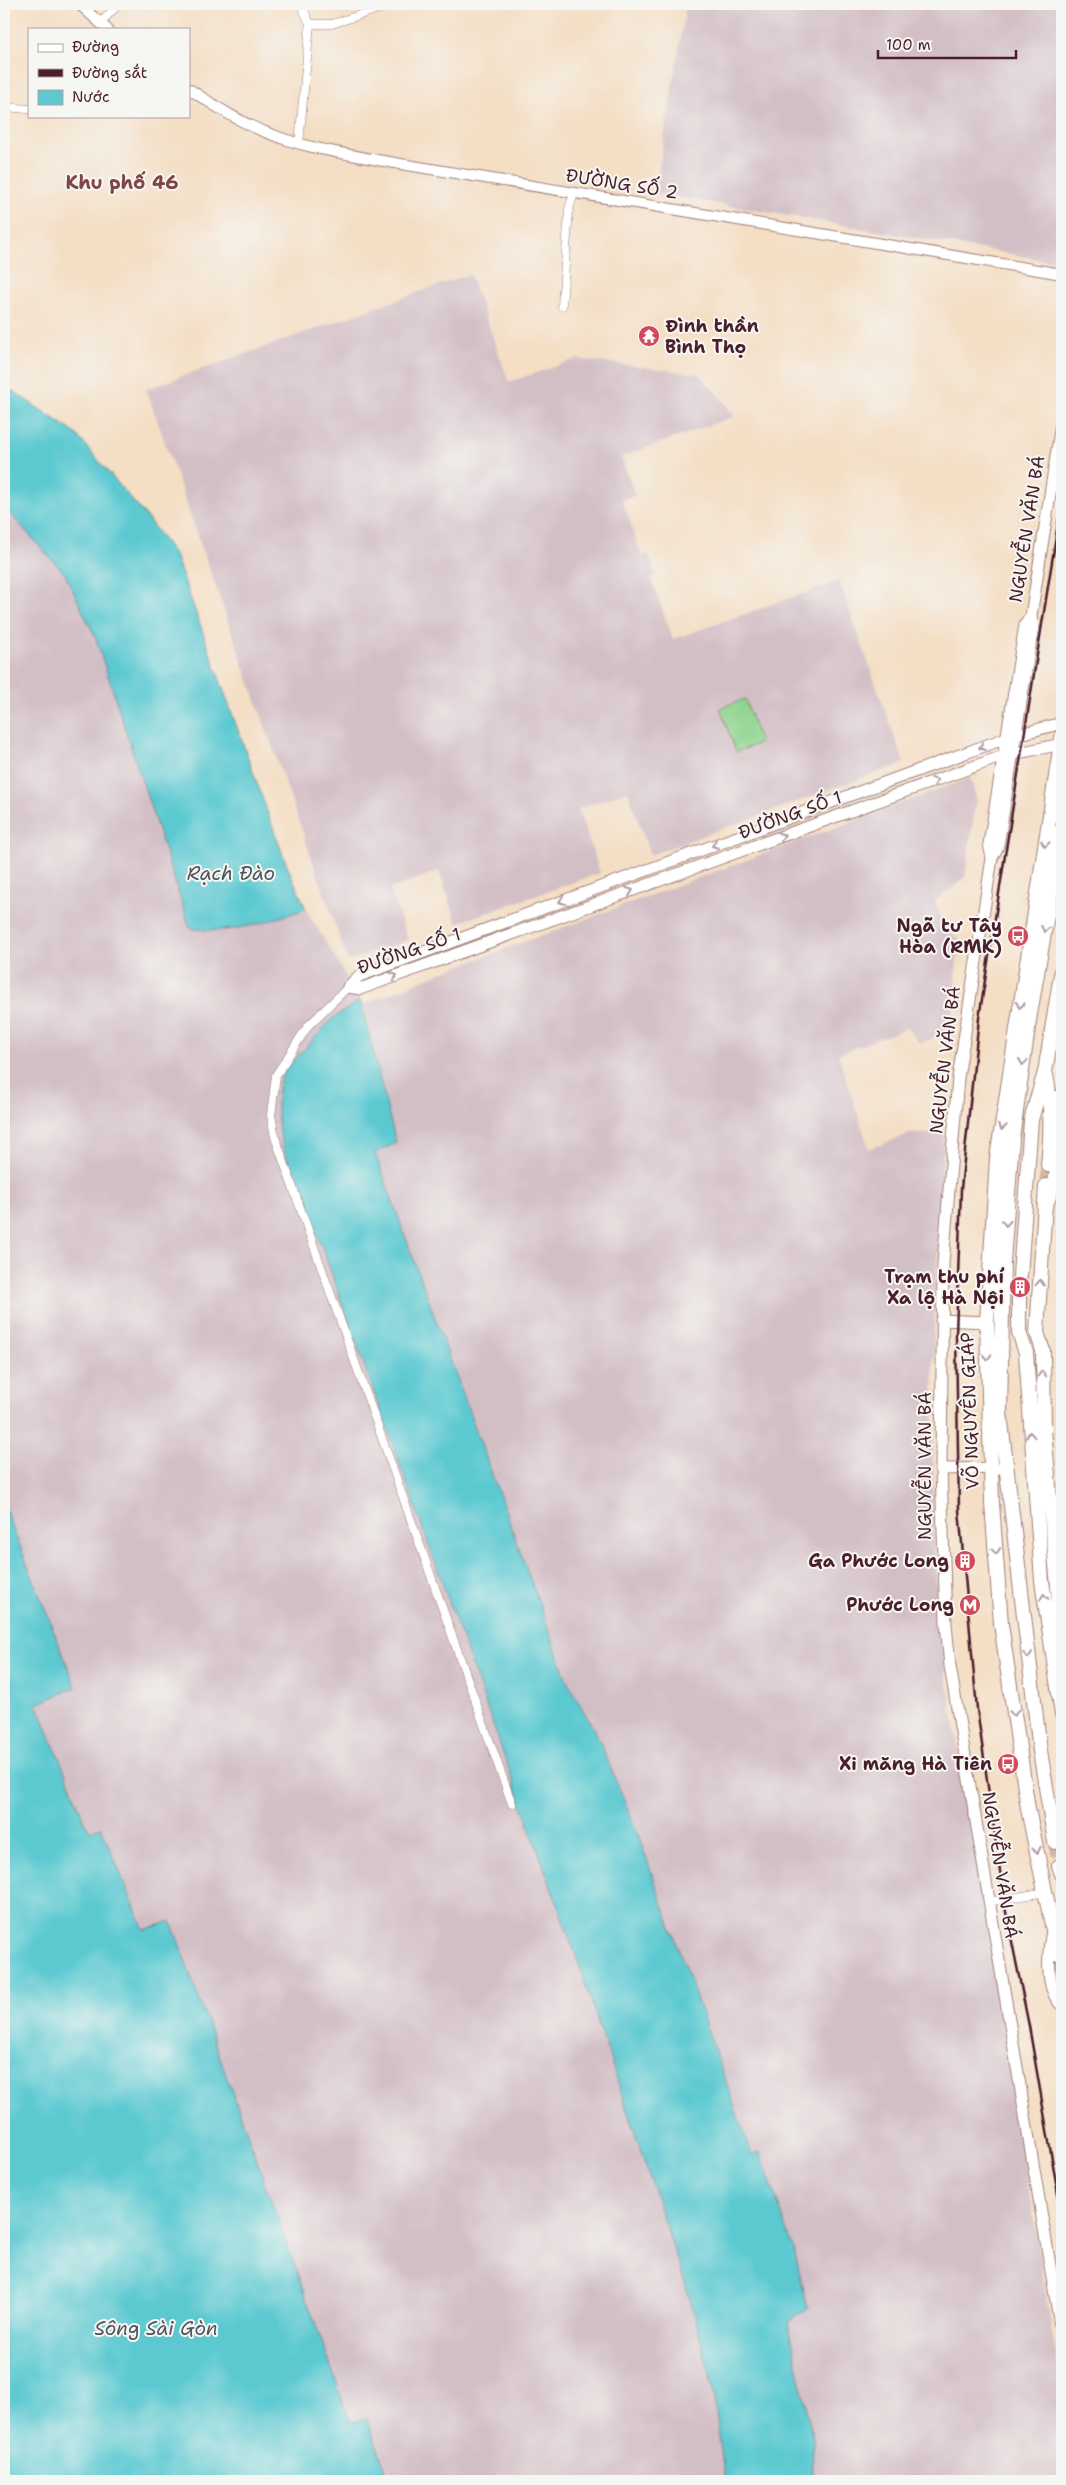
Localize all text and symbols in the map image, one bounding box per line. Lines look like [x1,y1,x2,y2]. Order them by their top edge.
legend [28,28,190,118]
scale bar [878,28,1016,60]
text: 100 m [886,35,931,55]
text: Đường [72,37,119,57]
text: Đường sắt [72,63,147,83]
text: Nước [72,87,109,107]
street label: ĐƯỜNG SỐ 2 [564,161,680,205]
district label: Khu phố 46 [65,170,179,195]
place label: Đình thần Bình Thọ [665,314,759,359]
temple icon: Đình thần Bình Thọ [637,324,661,348]
street label: NGUYỄN VĂN BÁ [1002,453,1050,604]
one-way arrow [978,741,987,751]
one-way arrow [931,777,939,787]
street label: ĐƯỜNG SỐ 1 [734,783,845,845]
one-way arrow [778,832,786,842]
one-way arrow [711,839,719,849]
one-way arrow [1041,840,1051,849]
water label: Rạch Đào [187,861,275,886]
one-way arrow [625,887,633,897]
one-way arrow [558,895,567,905]
place label: Ngã tư Tây Hòa (RMK) [897,914,1002,959]
street label: ĐƯỜNG SỐ 1 [353,920,464,980]
bus stop icon: Ngã tư Tây Hòa (RMK) [1006,924,1030,948]
one-way arrow [1040,924,1050,933]
one-way arrow [390,972,398,982]
street label: NGUYỄN VĂN BÁ [922,985,966,1135]
one-way arrow [1015,1001,1026,1009]
one-way arrow [1018,1058,1029,1066]
one-way arrow [997,1123,1007,1132]
one-way arrow [1000,1220,1011,1228]
place label: Trạm thu phí Xa lộ Hà Nội [884,1265,1004,1310]
building icon: Trạm thu phí Xa lộ Hà Nội [1008,1275,1032,1299]
one-way arrow [1035,1279,1046,1287]
street label: VÕ NGUYÊN GIÁP [955,1332,985,1490]
one-way arrow [982,1354,992,1362]
one-way arrow [1037,1369,1048,1377]
street label: NGUYỄN VĂN BÁ [911,1392,937,1540]
one-way arrow [1025,1431,1036,1439]
one-way arrow [990,1547,1001,1555]
place label: Ga Phước Long [808,1549,949,1573]
building icon: Ga Phước Long [953,1549,977,1573]
one-way arrow [1039,1592,1050,1600]
place label: Phước Long [846,1593,954,1617]
metro station icon: Phước Long [958,1593,982,1617]
one-way arrow [1022,1651,1033,1659]
one-way arrow [1008,1709,1019,1717]
place label: Xi măng Hà Tiên [839,1752,992,1776]
bus stop icon: Xi măng Hà Tiên [996,1752,1020,1776]
street label: NGUYỄN VĂN BÁ [977,1789,1025,1940]
one-way arrow [1031,1846,1042,1855]
water label: Sông Sài Gòn [94,2316,218,2341]

